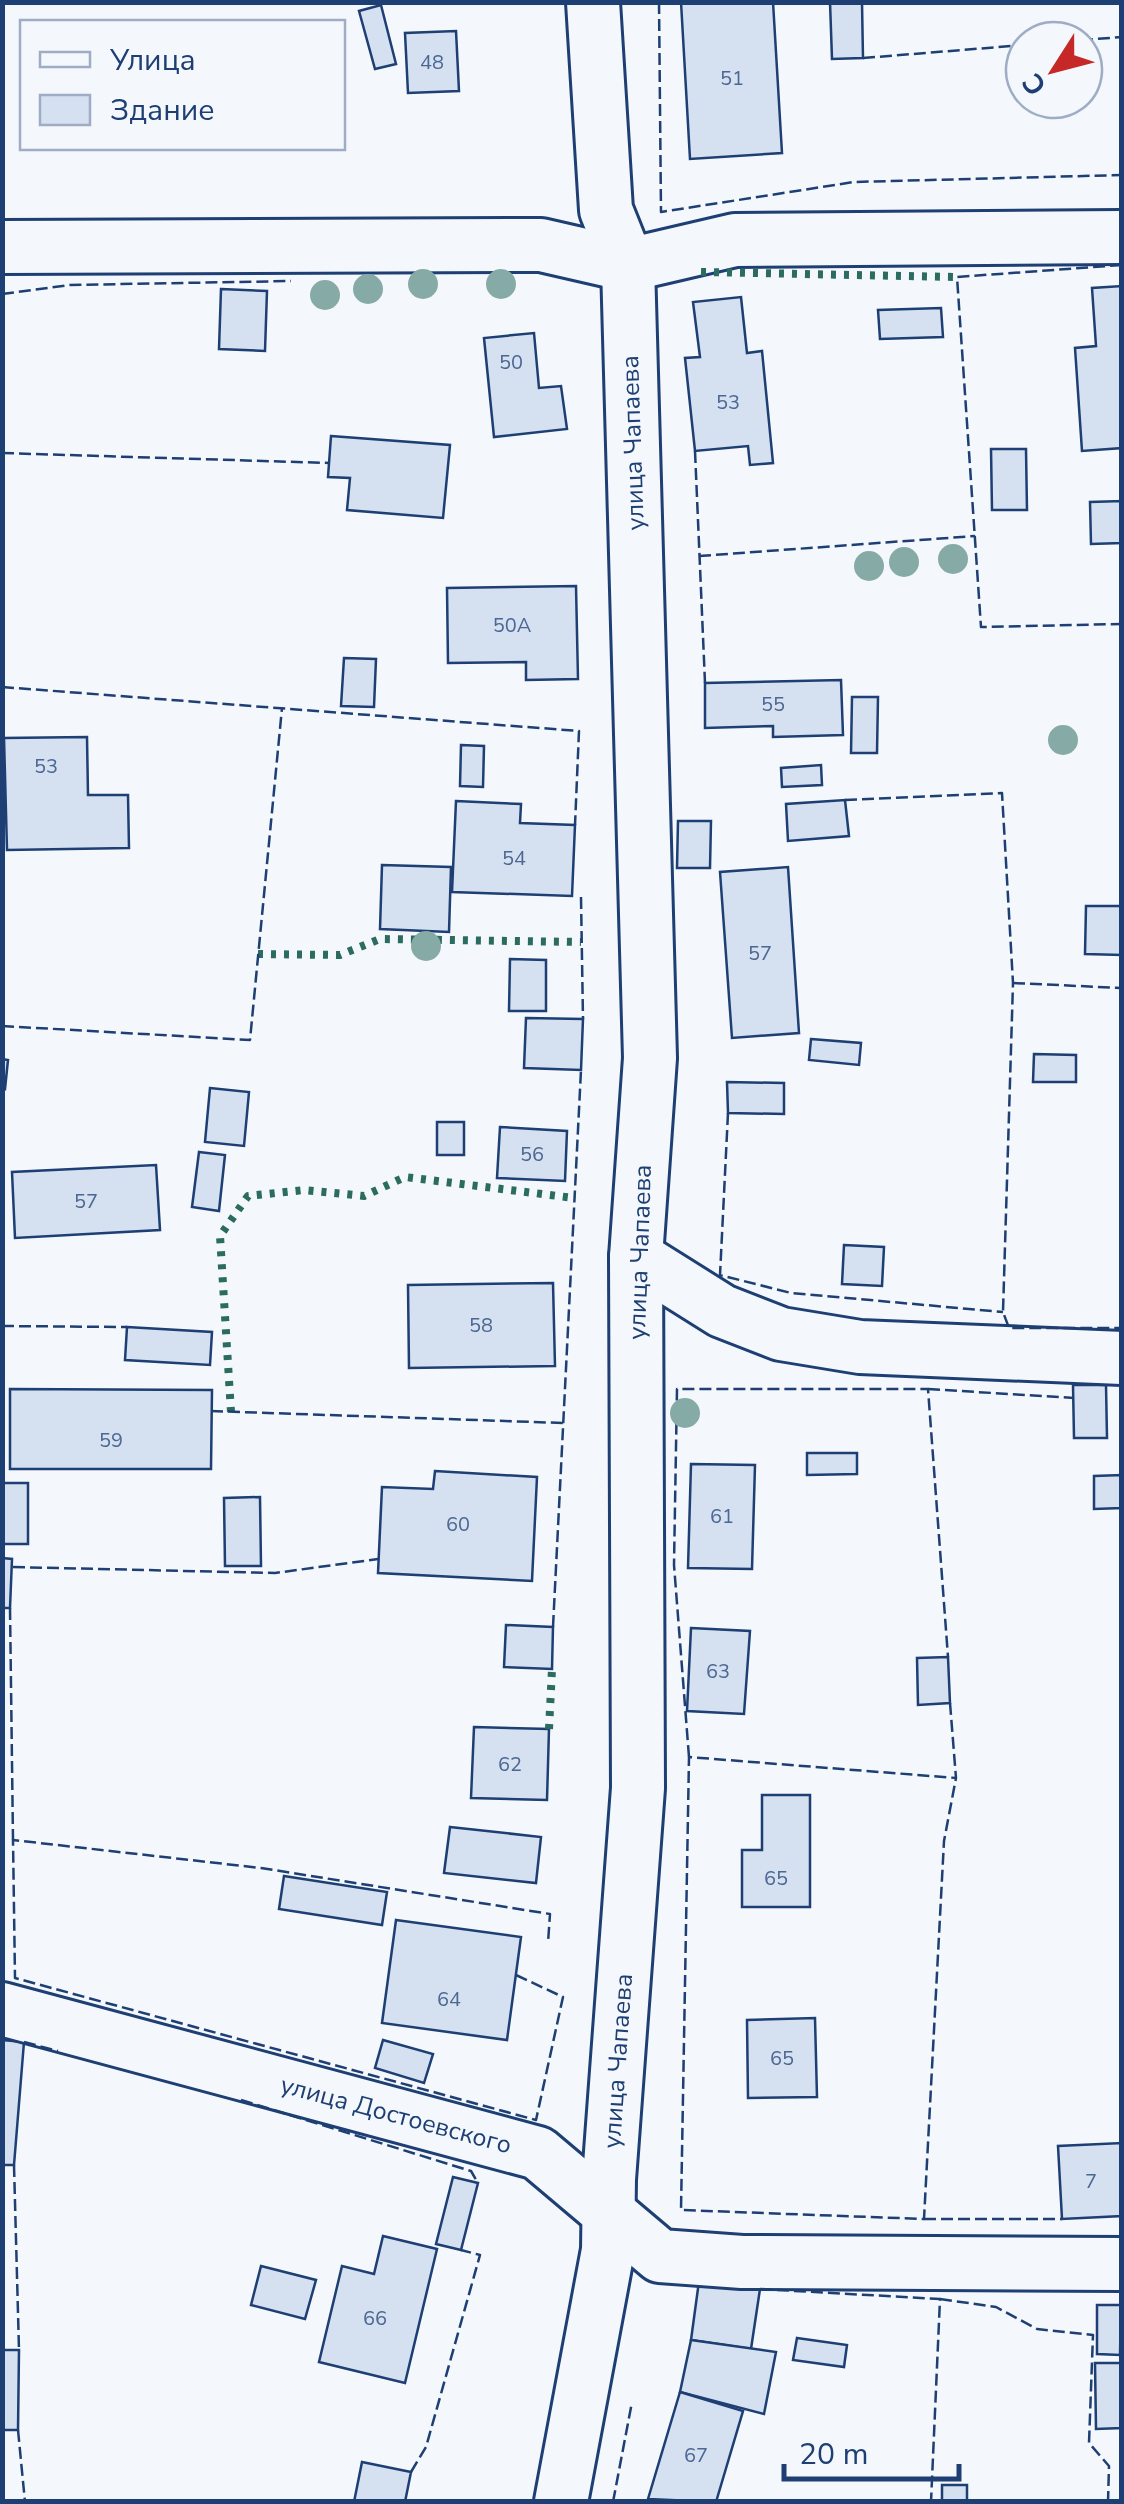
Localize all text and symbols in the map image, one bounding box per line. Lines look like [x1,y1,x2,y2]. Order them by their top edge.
legend [20,20,345,150]
north arrow [1004,20,1104,120]
text: Улица [109,40,196,81]
house number: 48 [420,49,444,76]
house number: 51 [720,65,744,92]
text: С [1014,65,1056,103]
text: Здание [110,90,215,131]
house number: 50 [499,349,523,376]
street label: улица Чапаева [613,355,653,531]
house number: 53 [716,389,740,416]
house number: 50А [493,612,532,639]
house number: 55 [761,691,785,718]
house number: 53 [34,753,58,780]
house number: 54 [502,845,526,872]
house number: 57 [748,940,772,967]
house number: 56 [520,1141,544,1168]
street label: улица Чапаева [620,1164,660,1340]
house number: 57 [74,1188,98,1215]
house number: 58 [469,1312,493,1339]
house number: 59 [99,1427,123,1454]
house number: 61 [710,1503,734,1530]
house number: 60 [446,1511,470,1538]
house number: 63 [706,1658,730,1685]
house number: 62 [498,1751,522,1778]
house number: 65 [764,1865,788,1892]
street label: улица Чапаева [595,1972,641,2150]
house number: 64 [437,1986,461,2013]
house number: 65 [770,2045,794,2072]
street label: улица Достоевского [277,2068,515,2162]
house number: 7 [1085,2168,1097,2195]
house number: 66 [363,2305,387,2332]
scale bar [784,2419,959,2481]
text: 20 m [799,2434,868,2475]
house number: 67 [684,2442,708,2469]

